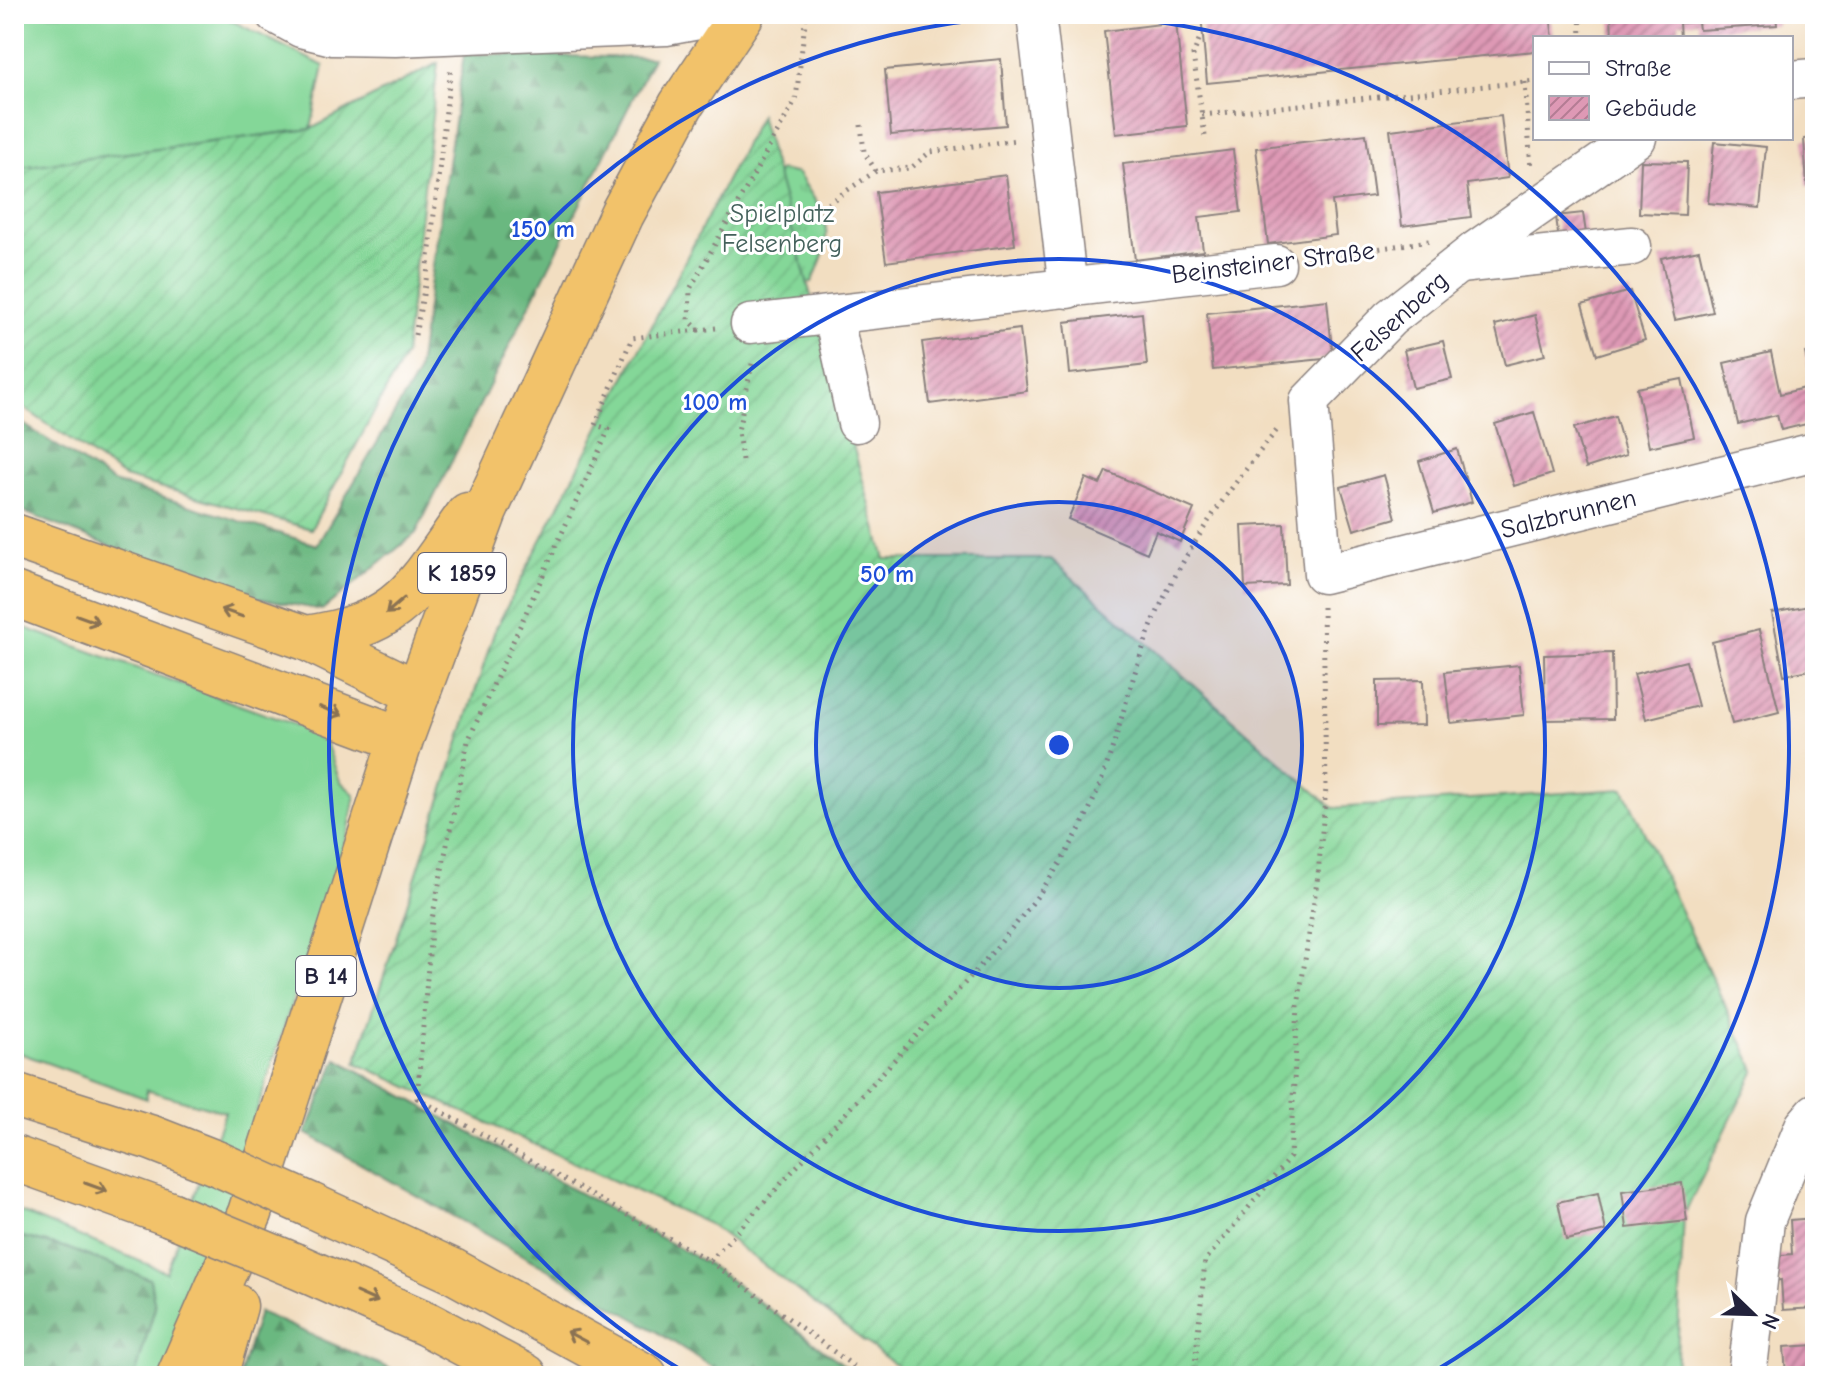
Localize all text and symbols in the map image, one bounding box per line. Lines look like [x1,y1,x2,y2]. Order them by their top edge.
legend [1533,36,1793,140]
text: Straße [1605,54,1671,82]
text: Gebäude [1605,94,1696,122]
park label: Spielplatz Felsenberg [722,199,842,259]
text: 150 m [511,215,575,243]
street label: Beinsteiner Straße [1170,236,1376,290]
street label: Felsenberg [1345,265,1455,368]
text: 100 m [683,388,747,416]
street label: Salzbrunnen [1498,483,1639,545]
road number: K 1859 [418,553,506,593]
text: 50 m [860,560,914,588]
one-way arrow [386,597,406,615]
one-way arrow [220,605,245,619]
one-way arrow [75,613,100,627]
one-way arrow [318,705,343,719]
centre of rings [1045,731,1073,759]
road number: B 14 [296,956,356,996]
one-way arrow [84,1181,108,1195]
north arrow [1713,1274,1793,1354]
one-way arrow [354,1291,379,1306]
text: N [1756,1310,1785,1333]
one-way arrow [566,1329,589,1345]

